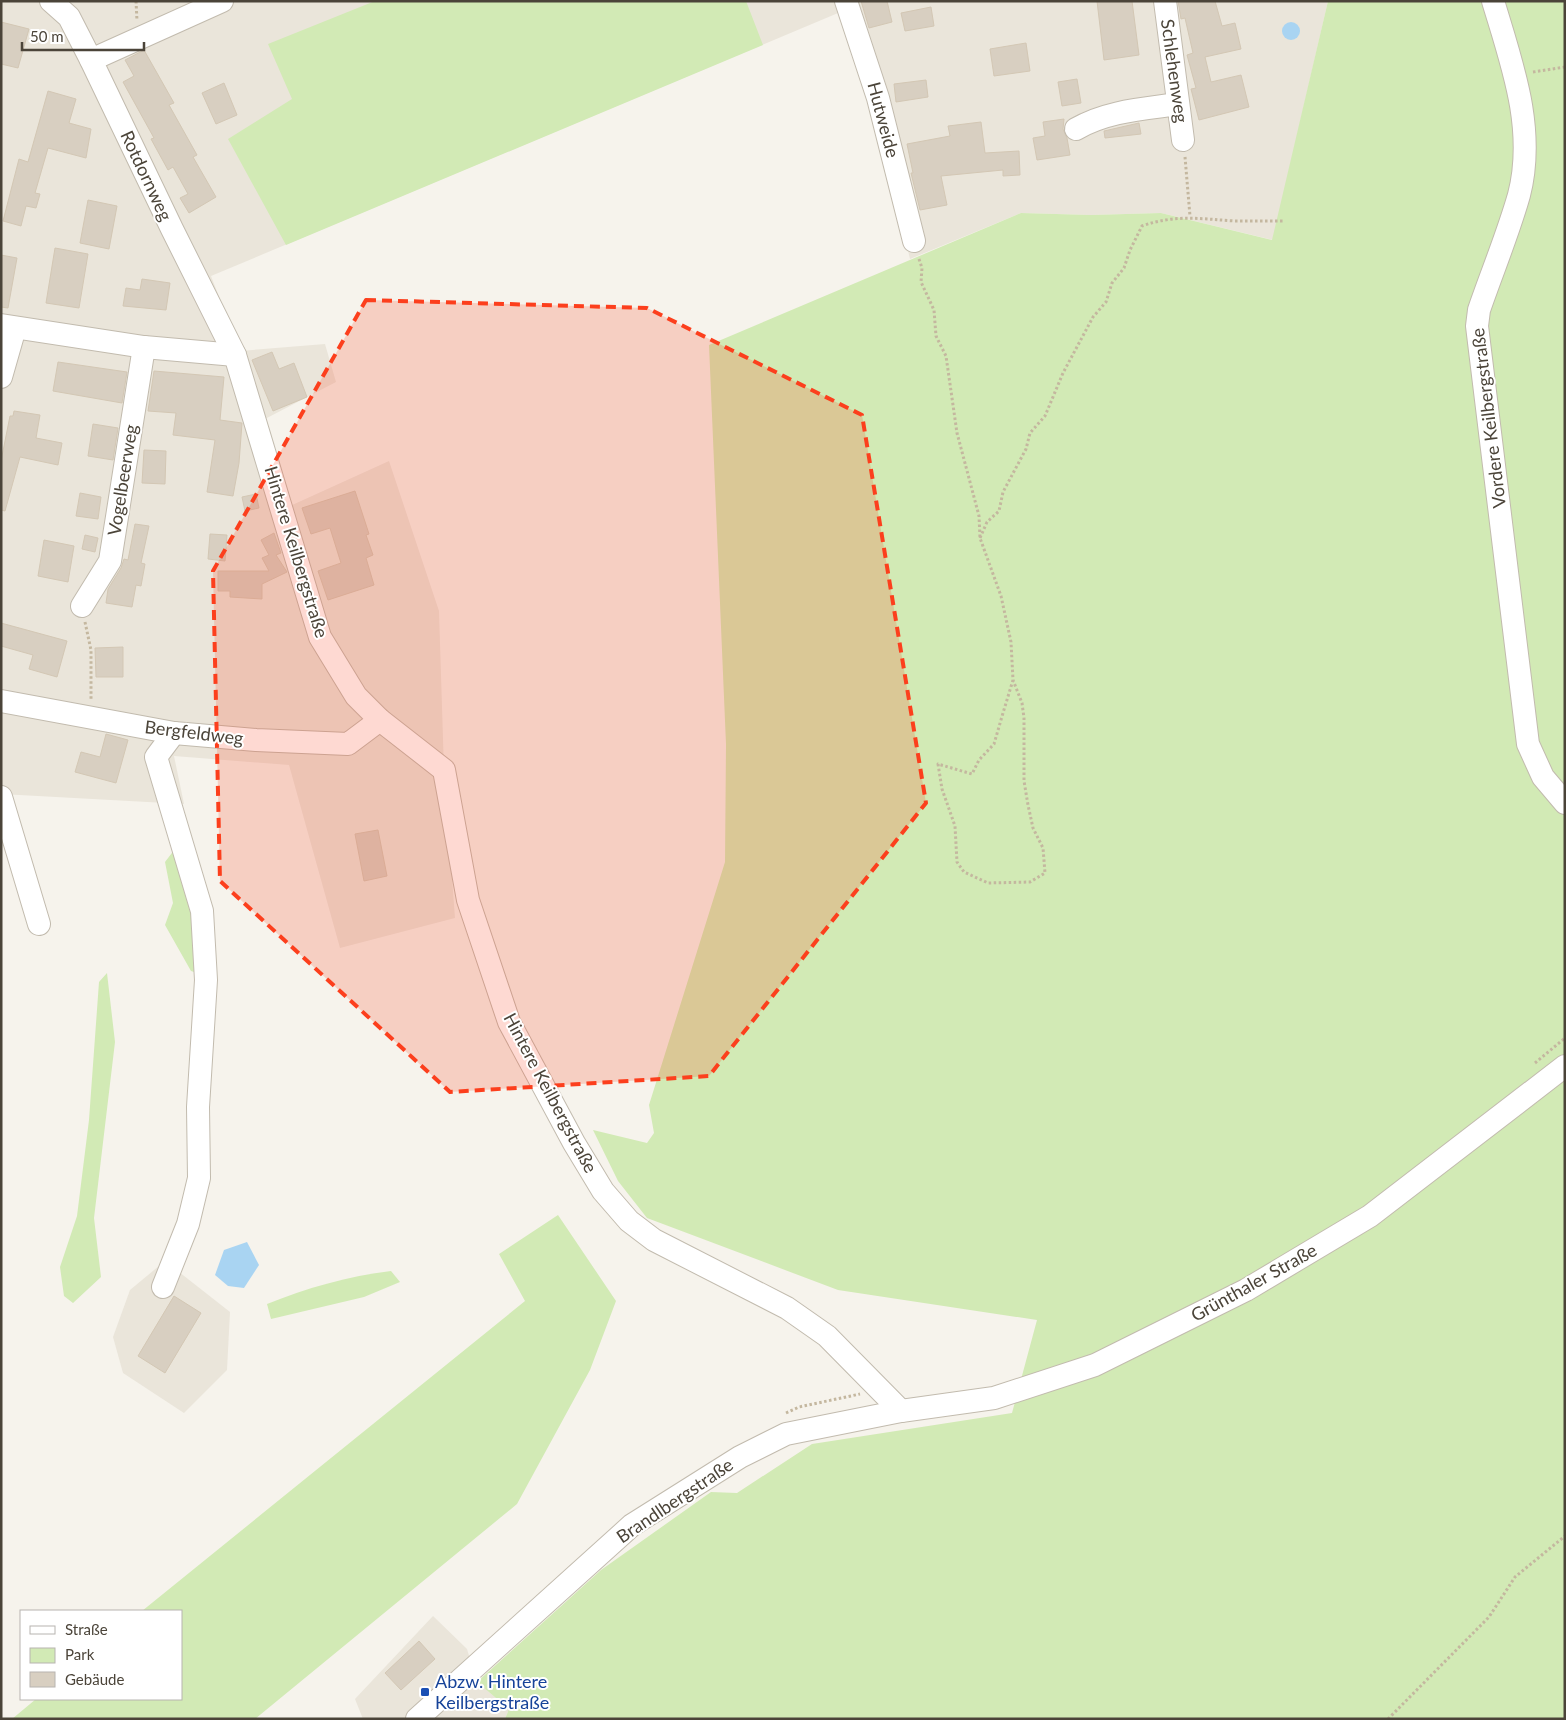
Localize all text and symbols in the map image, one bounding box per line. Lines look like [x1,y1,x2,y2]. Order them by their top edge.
street label: Schlehenweg [1157,18,1193,124]
scale bar [22,20,145,52]
text: 50 m [30,27,64,45]
street label: Hutweide [863,79,905,160]
street label: Rotdornweg [116,127,177,224]
street label: Vordere Keilbergstraße [1466,327,1510,509]
street label: Vogelbeerweg [102,423,142,537]
street label: Hintere Keilbergstraße [260,463,334,640]
street label: Bergfeldweg [143,715,245,749]
street label: Hintere Keilbergstraße [499,1009,602,1176]
street label: Grünthaler Straße [1187,1238,1320,1326]
street label: Brandlbergstraße [612,1453,737,1547]
legend [20,1610,182,1700]
text: Straße [65,1620,108,1638]
text: Park [65,1645,95,1663]
text: Gebäude [65,1670,124,1688]
place label: Abzw. Hintere Keilbergstraße [435,1670,549,1713]
marker: Abzw. Hintere Keilbergstraße [419,1686,431,1698]

